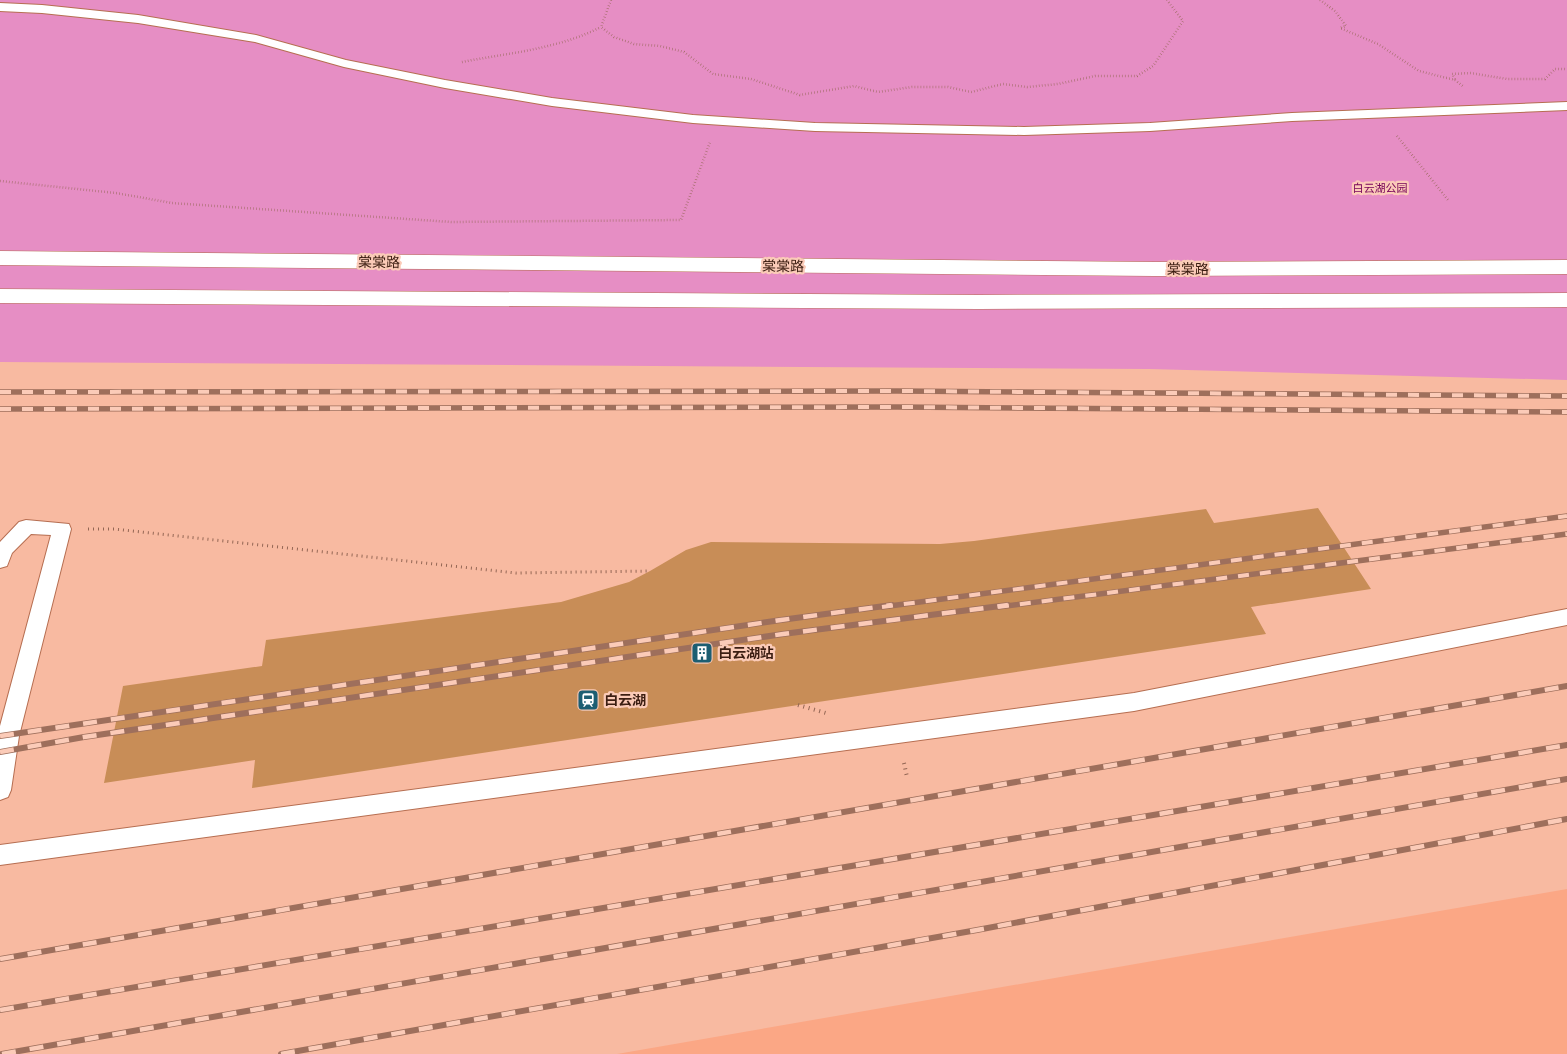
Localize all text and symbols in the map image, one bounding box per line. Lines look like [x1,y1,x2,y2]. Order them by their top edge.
park label: 白云湖公园 [1353,182,1408,195]
street label: 棠棠路 [358,254,400,270]
street label: 棠棠路 [762,258,804,274]
street label: 棠棠路 [1167,261,1209,277]
building icon: 白云湖站 [690,641,714,665]
place label: 白云湖站 [718,645,774,661]
station icon: 白云湖 [576,688,600,712]
place label: 白云湖 [604,692,646,708]

